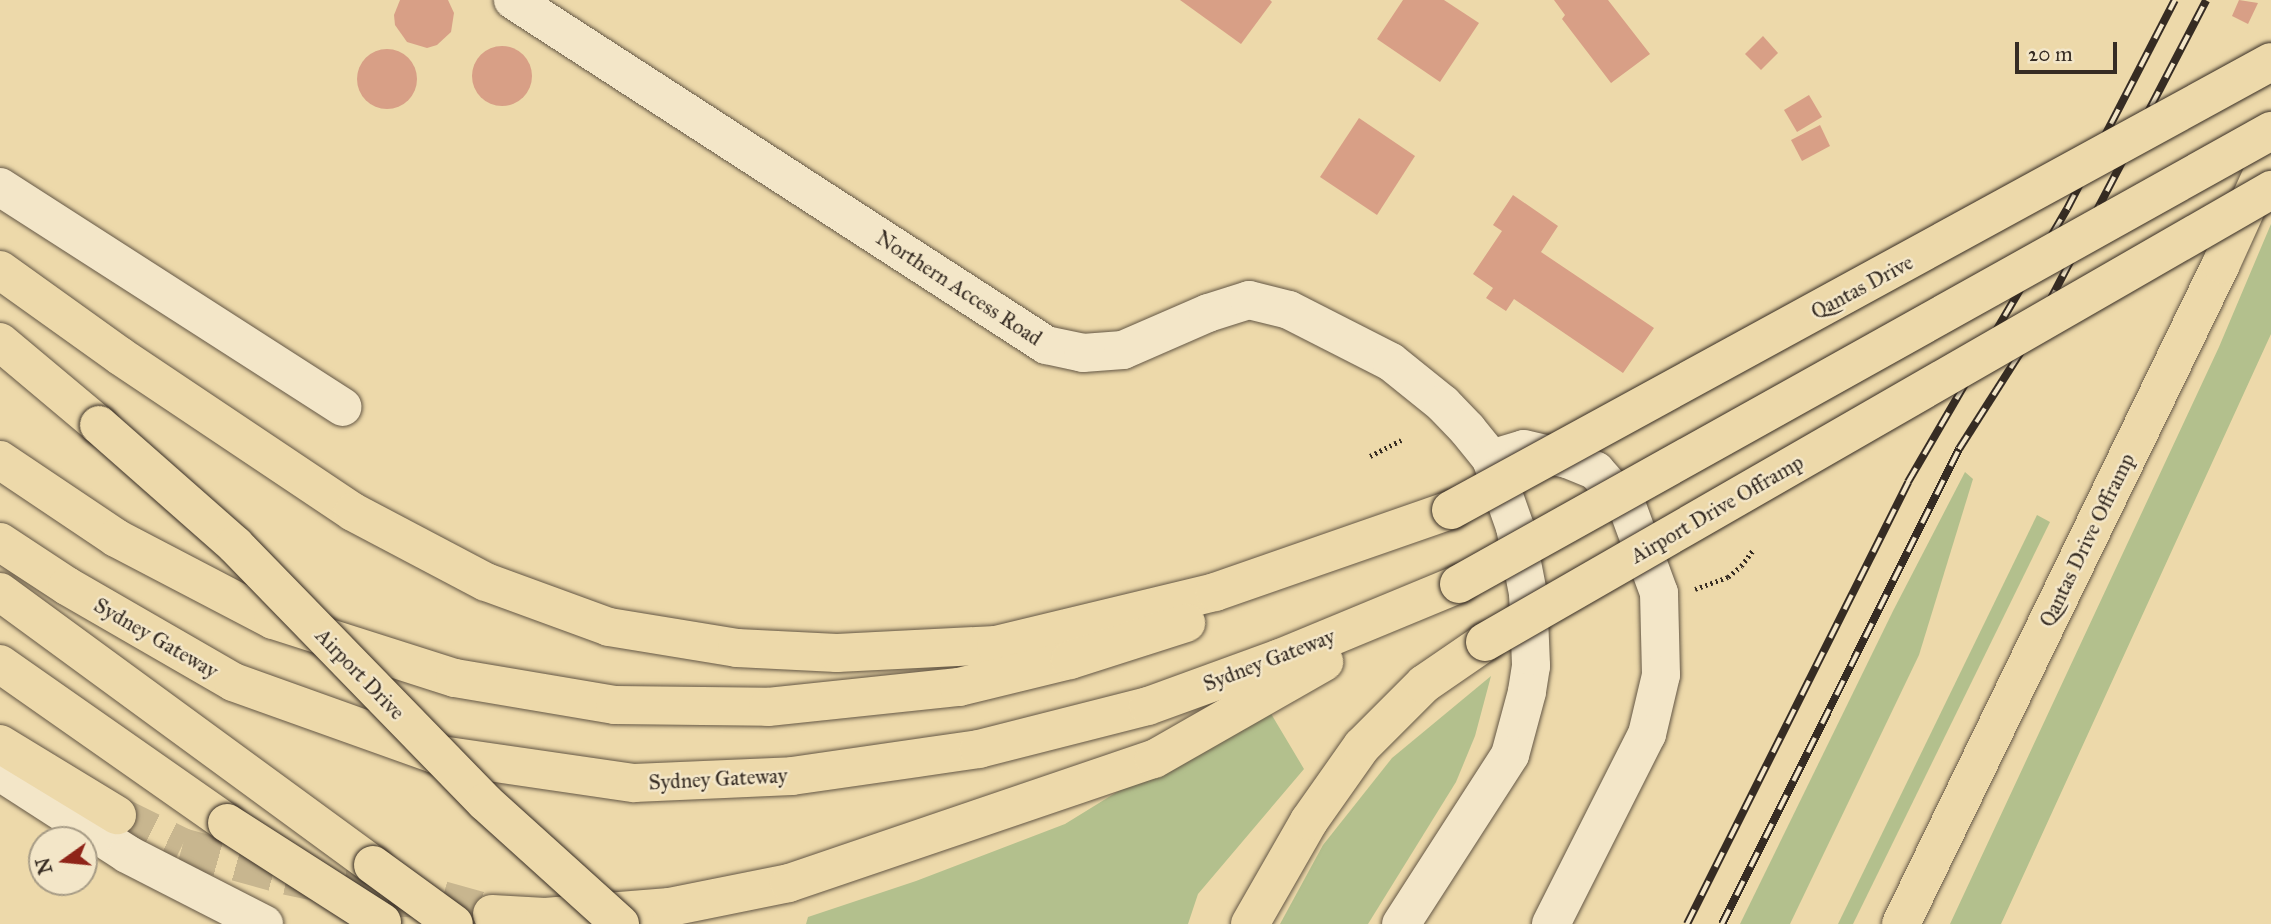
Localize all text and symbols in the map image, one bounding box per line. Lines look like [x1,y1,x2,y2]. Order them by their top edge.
scale bar [2019,28,2120,72]
text: 20 m [2028,41,2073,67]
street label: Northern Access Road [871,225,1047,351]
street label: Qantas Drive [1807,250,1917,324]
street label: Airport Drive Offramp [1626,449,1808,569]
street label: Qantas Drive Offramp [2034,449,2140,631]
street label: Sydney Gateway [90,592,222,684]
street label: Airport Drive [310,623,410,725]
street label: Sydney Gateway [1200,623,1338,697]
street label: Sydney Gateway [648,763,788,795]
north arrow [28,826,98,896]
text: N [31,855,57,877]

